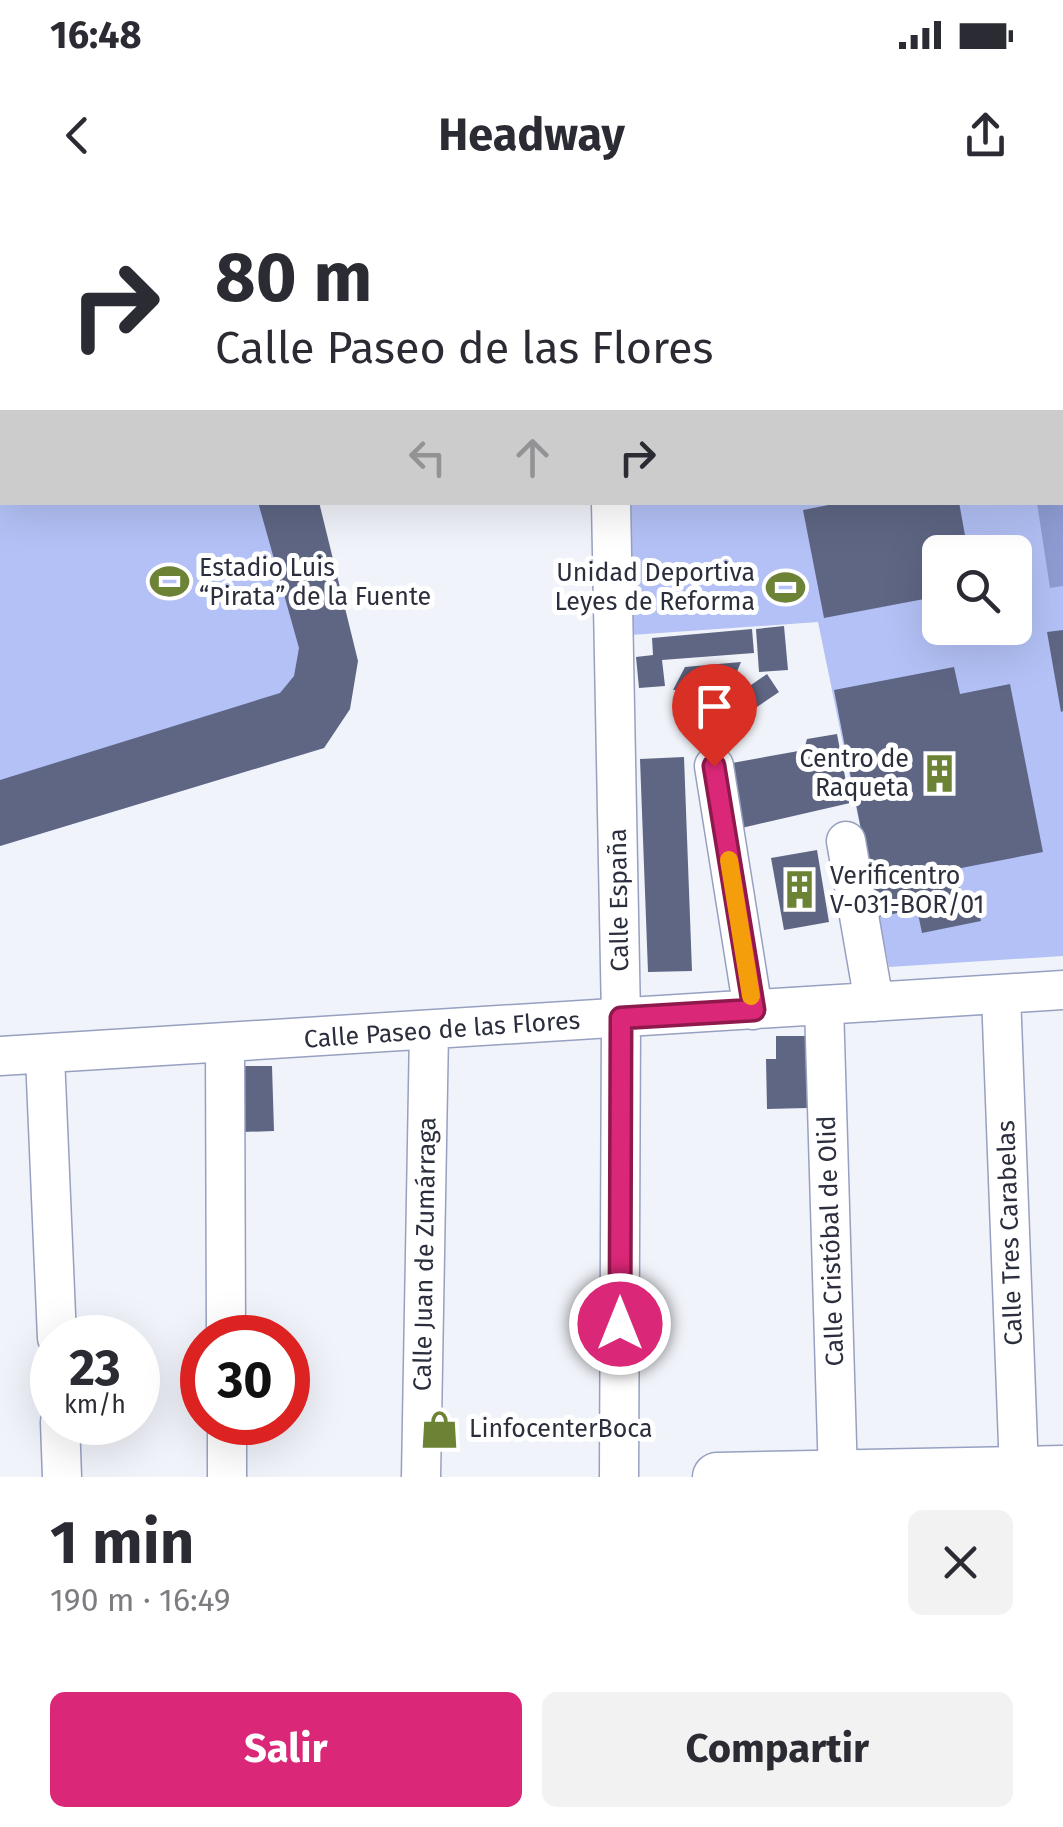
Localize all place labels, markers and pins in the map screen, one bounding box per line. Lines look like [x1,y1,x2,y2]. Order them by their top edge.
place label: Estadio Luis “Pirata” de la Fuente [199,553,431,612]
place label: Unidad Deportiva Leyes de Reforma [555,558,755,617]
sports icon: Estadio Luis “Pirata” de la Fuente [148,561,190,603]
sports icon: Unidad Deportiva Leyes de Reforma [764,566,806,608]
pin [672,664,757,767]
place label: Centro de Raqueta [799,744,909,803]
building icon: Centro de Raqueta [918,752,960,794]
place label: Verificentro V-031-BOR/01 [830,861,984,920]
building icon: Verificentro V-031-BOR/01 [779,869,821,911]
shop icon: LinfocenterBoca [418,1408,460,1450]
place label: LinfocenterBoca [469,1414,653,1444]

